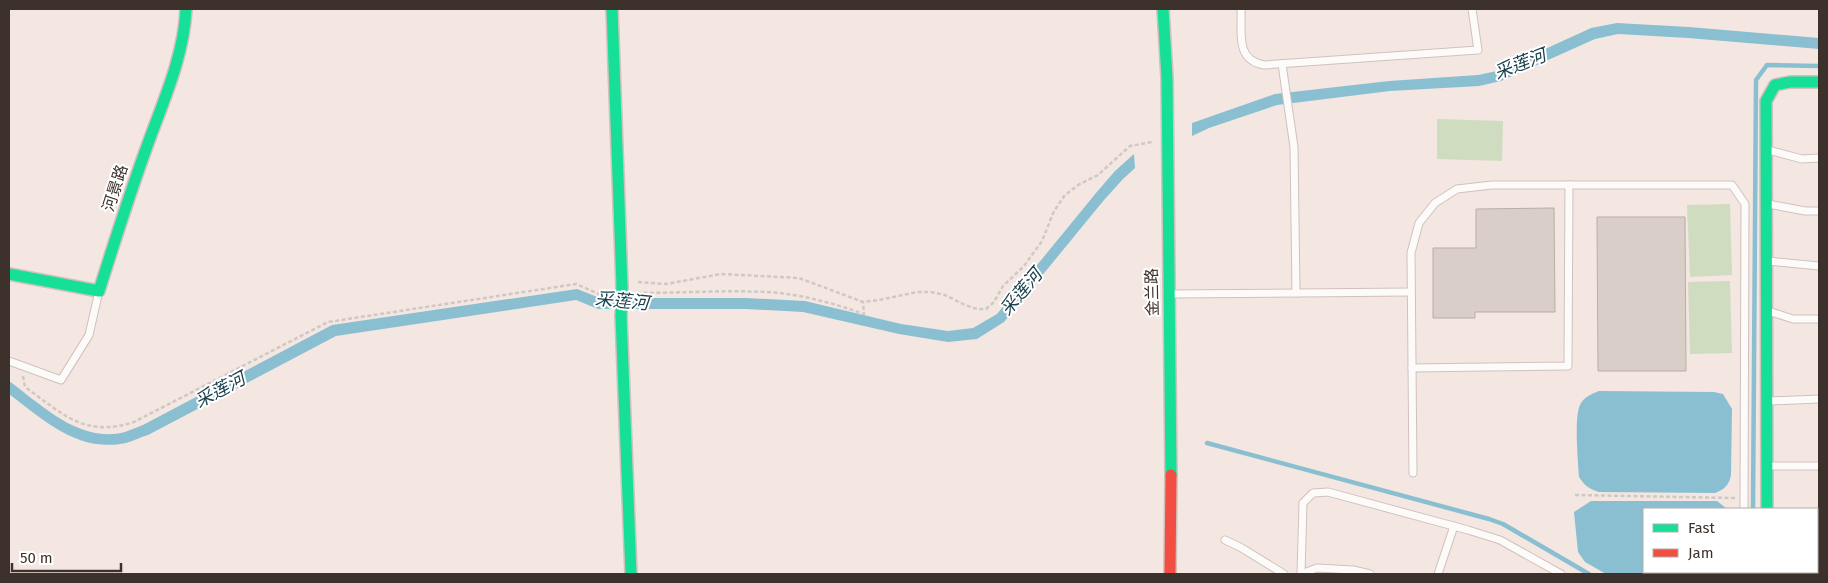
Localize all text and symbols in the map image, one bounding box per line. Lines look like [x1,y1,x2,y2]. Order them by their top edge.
water label: 采莲河 [1491,43,1552,84]
street label: 河景路 [99,162,131,214]
water label: 采莲河 [995,262,1049,320]
street label: 金兰路 [1142,268,1162,316]
water label: 采莲河 [594,288,653,315]
water label: 采莲河 [191,366,252,412]
legend [1643,508,1818,573]
text: Fast [1688,519,1715,537]
scale bar [12,540,121,572]
text: Jam [1688,544,1714,562]
text: 50 m [20,549,53,567]

